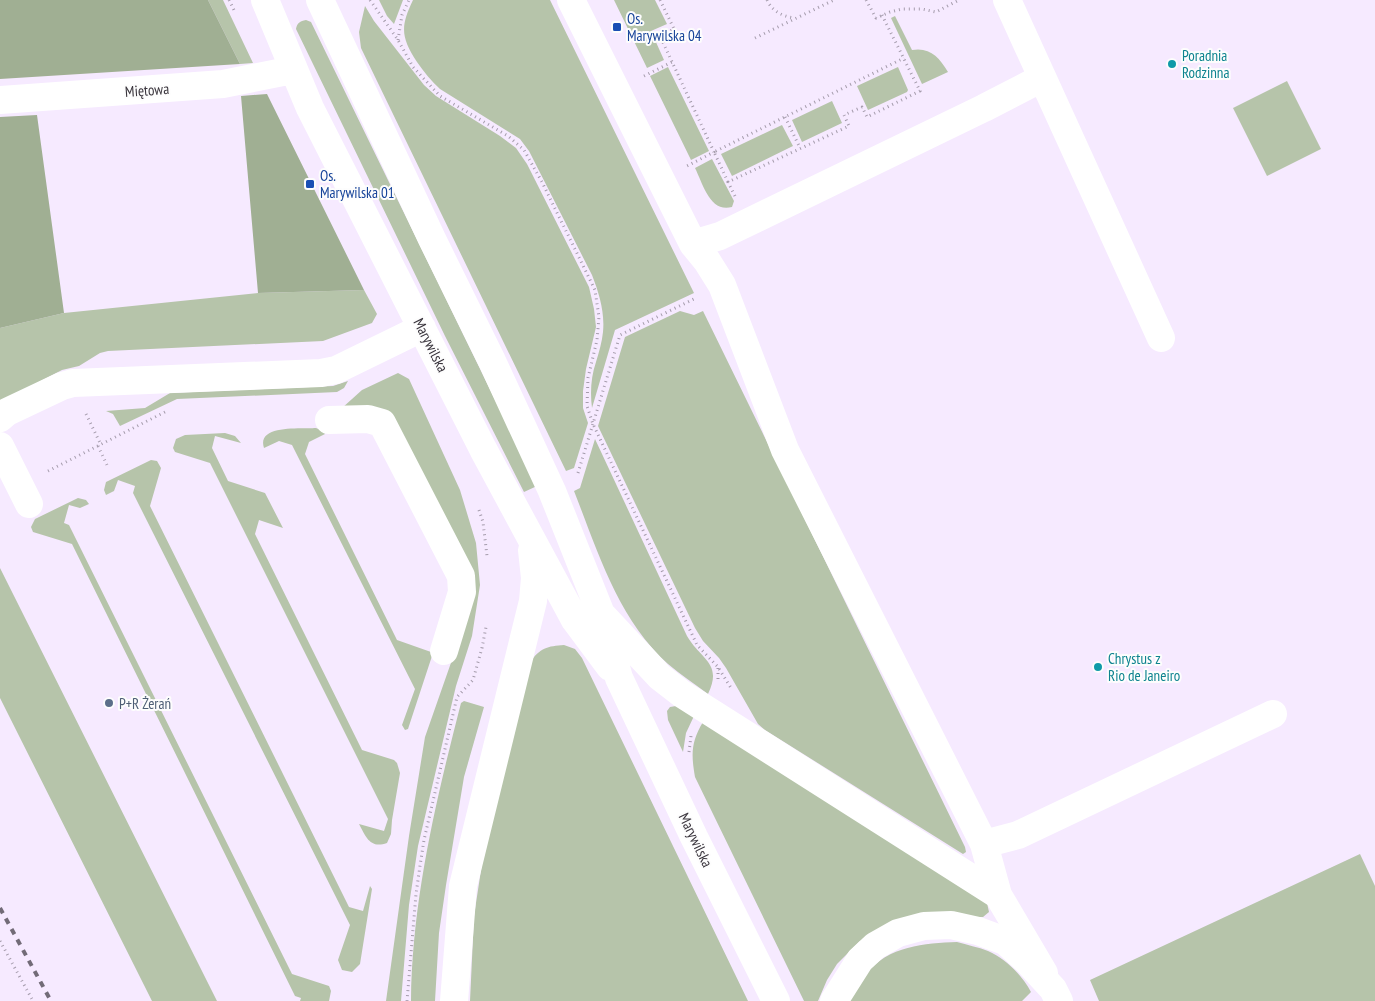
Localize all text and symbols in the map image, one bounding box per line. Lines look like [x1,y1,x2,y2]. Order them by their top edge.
place label: Os. Marywilska 04 [627,9,702,45]
marker: Os. Marywilska 04 [611,21,623,33]
place label: Poradnia Rodzinna [1182,46,1229,82]
marker: Poradnia Rodzinna [1166,58,1178,70]
street label: Miętowa [124,79,170,101]
place label: Os. Marywilska 01 [320,166,395,202]
marker: Os. Marywilska 01 [304,178,316,190]
street label: Marywilska [409,315,453,375]
place label: Chrystus z Rio de Janeiro [1108,649,1180,685]
marker: Chrystus z Rio de Janeiro [1092,661,1104,673]
place label: P+R Żerań [119,694,171,713]
marker: P+R Żerań [103,697,115,709]
street label: Marywilska [675,810,717,870]

